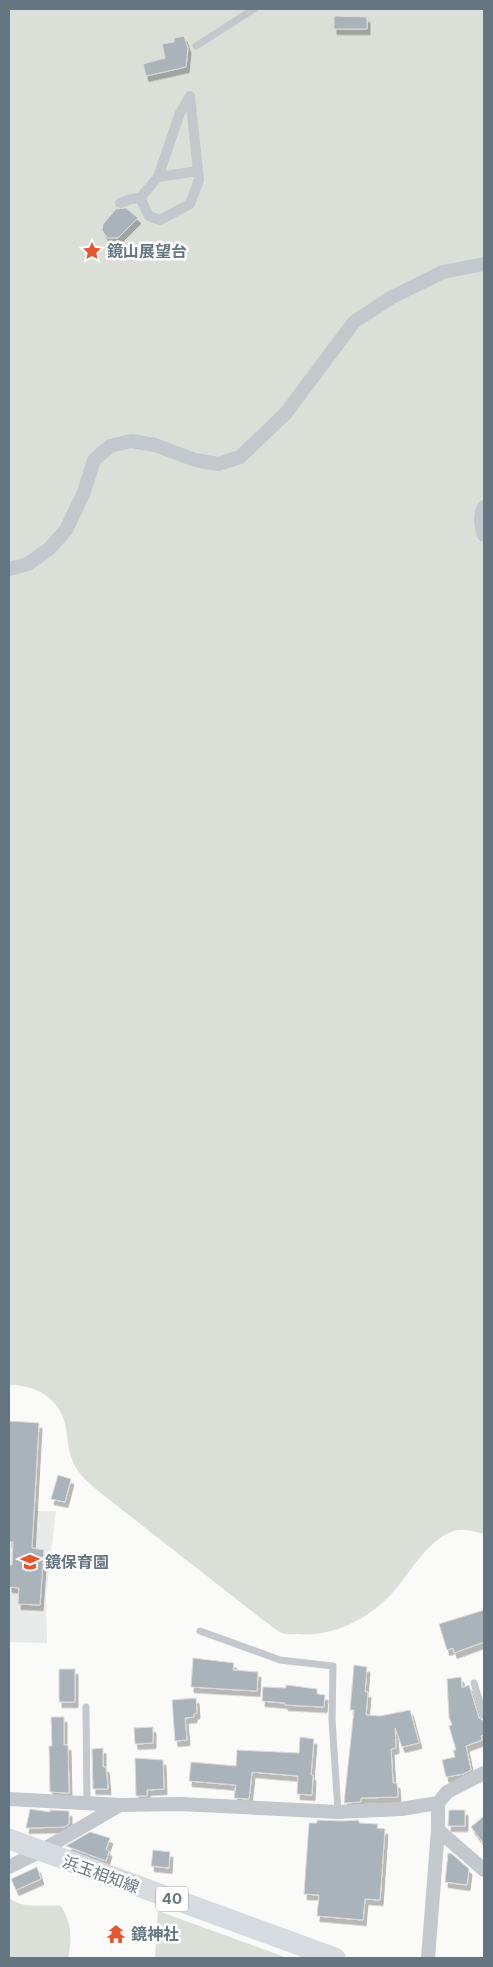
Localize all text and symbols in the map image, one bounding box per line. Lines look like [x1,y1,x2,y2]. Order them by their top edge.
place icon: 鏡山展望台 [81,240,103,262]
place label: 鏡山展望台 [107,241,187,261]
school or university icon: 鏡保育園 [19,1551,41,1573]
place label: 鏡保育園 [45,1552,109,1572]
street label: 浜玉相知線 [60,1851,142,1897]
road number: 40 [156,1886,188,1912]
temple icon: 鏡神社 [105,1923,127,1945]
place label: 鏡神社 [131,1924,179,1944]

